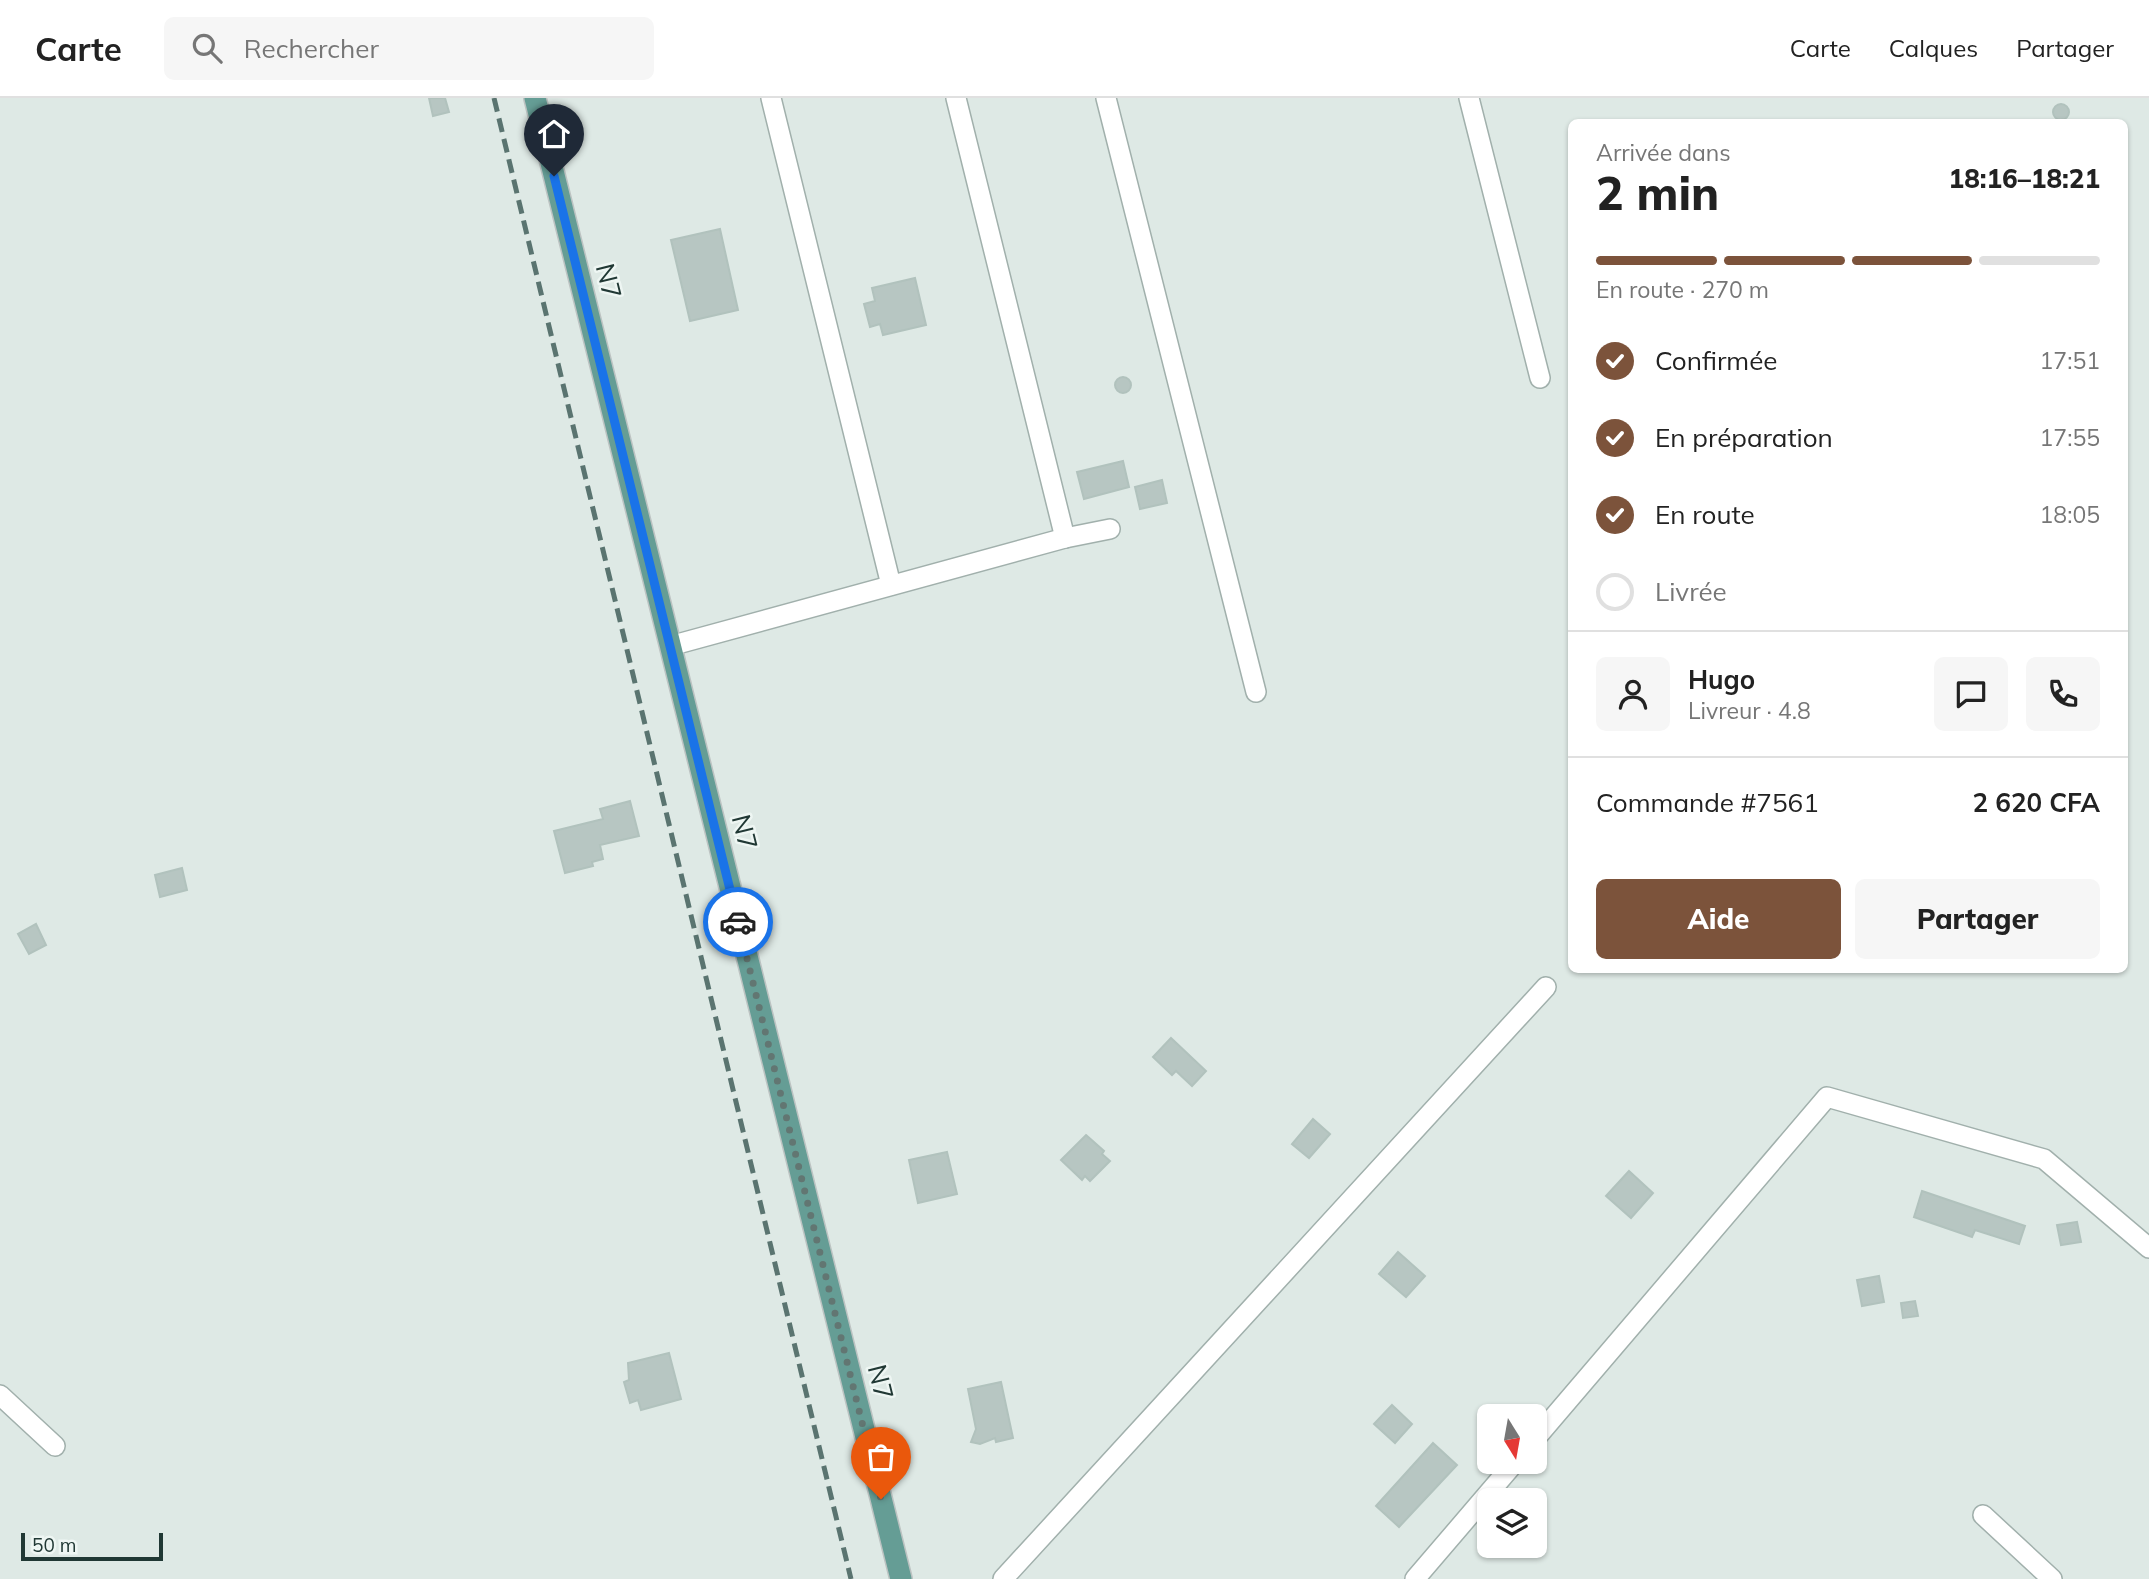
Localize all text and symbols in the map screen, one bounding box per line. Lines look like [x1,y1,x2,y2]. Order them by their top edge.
search box [164,17,654,80]
text: Carte [35,28,122,69]
icon: search [188,29,226,67]
text: Rechercher [244,32,379,65]
text: Carte [1790,33,1851,63]
text: Calques [1889,33,1978,63]
text: Partager [2016,33,2114,63]
pin [524,104,584,176]
icon: home [535,115,573,153]
text: Arrivée dans [1596,138,1731,167]
text: 18:16–18:21 [1949,162,2100,195]
text: 2 min [1596,164,1719,222]
street label: N7 [589,260,629,302]
text: En route · 270 m [1596,275,1769,304]
icon: check [1596,342,1634,380]
text: Confirmée [1655,344,1777,377]
text: 17:51 [2040,346,2100,375]
icon: check [1596,419,1634,457]
text: En préparation [1655,421,1833,454]
text: 17:55 [2040,423,2100,452]
icon: check [1596,496,1634,534]
text: En route [1655,498,1755,531]
text: 18:05 [2040,500,2100,529]
text: Livrée [1655,575,1727,608]
button: person [1596,657,1670,731]
button: chat [1934,657,2008,731]
button: phone [2026,657,2100,731]
text: Hugo [1688,663,1755,696]
text: Livreur · 4.8 [1688,696,1811,725]
text: Commande #7561 [1596,786,1819,819]
text: 2 620 CFA [1973,786,2100,819]
street label: N7 [725,811,765,853]
button: Aide [1596,879,1841,959]
button: Partager [1855,879,2100,959]
courier [703,887,773,957]
icon: car [719,903,757,941]
street label: N7 [861,1361,901,1403]
north arrow [1477,1404,1547,1474]
map controls [1477,1404,1547,1558]
pin [851,1427,911,1499]
icon: bag [862,1438,900,1476]
button: layers [1477,1488,1547,1558]
scale bar [21,1530,163,1562]
text: 50 m [32,1533,76,1557]

